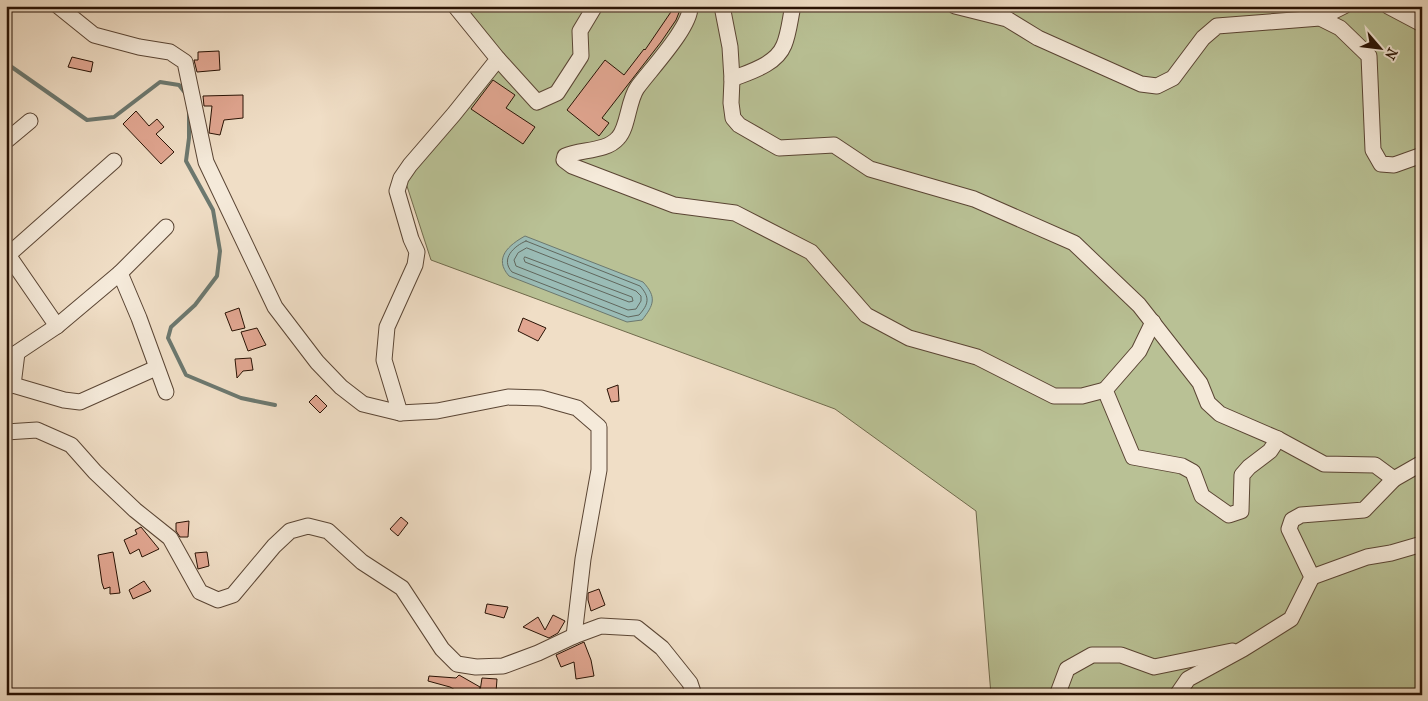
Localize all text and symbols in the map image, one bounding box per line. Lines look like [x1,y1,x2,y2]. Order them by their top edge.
north arrow [1356,22,1406,72]
text: N [1381,45,1401,63]

